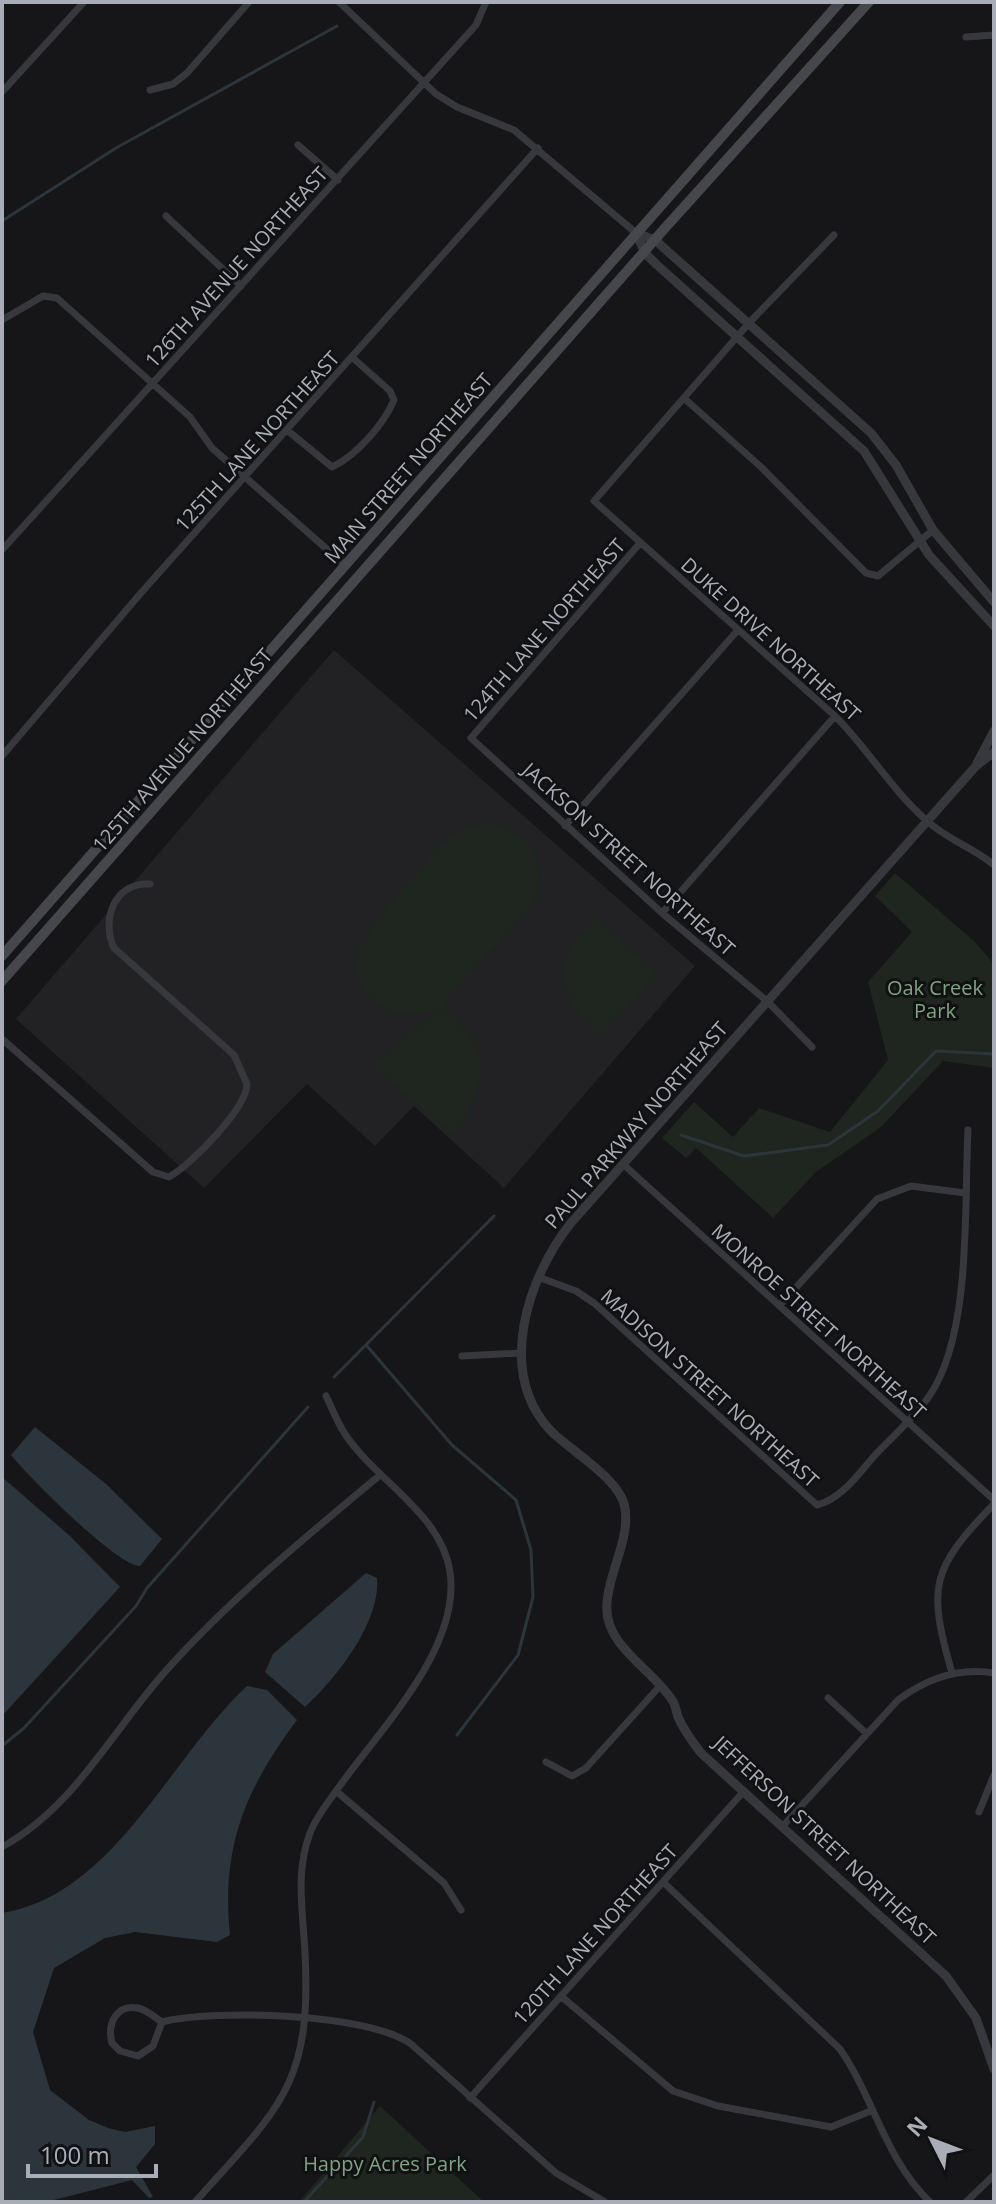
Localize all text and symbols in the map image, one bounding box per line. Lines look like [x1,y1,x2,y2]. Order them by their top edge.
street label: 126TH AVENUE NORTHEAST [139,161,333,373]
street label: 125TH LANE NORTHEAST [169,345,345,537]
street label: MAIN STREET NORTHEAST [318,367,498,569]
street label: 124TH LANE NORTHEAST [457,533,631,727]
street label: DUKE DRIVE NORTHEAST [675,551,867,727]
street label: 125TH AVENUE NORTHEAST [86,643,278,857]
street label: JACKSON STREET NORTHEAST [516,755,741,962]
park label: Oak Creek Park [887,974,984,1024]
street label: PAUL PARKWAY NORTHEAST [539,1016,733,1234]
street label: MONROE STREET NORTHEAST [706,1217,932,1425]
street label: MADISON STREET NORTHEAST [595,1283,825,1493]
street label: JEFFERSON STREET NORTHEAST [707,1728,942,1950]
street label: 120TH LANE NORTHEAST [507,1838,683,2030]
north arrow [892,2100,972,2180]
text: N [899,2109,934,2143]
scale bar [28,2128,156,2178]
text: 100 m [40,2138,110,2171]
park label: Happy Acres Park [303,2150,467,2177]

